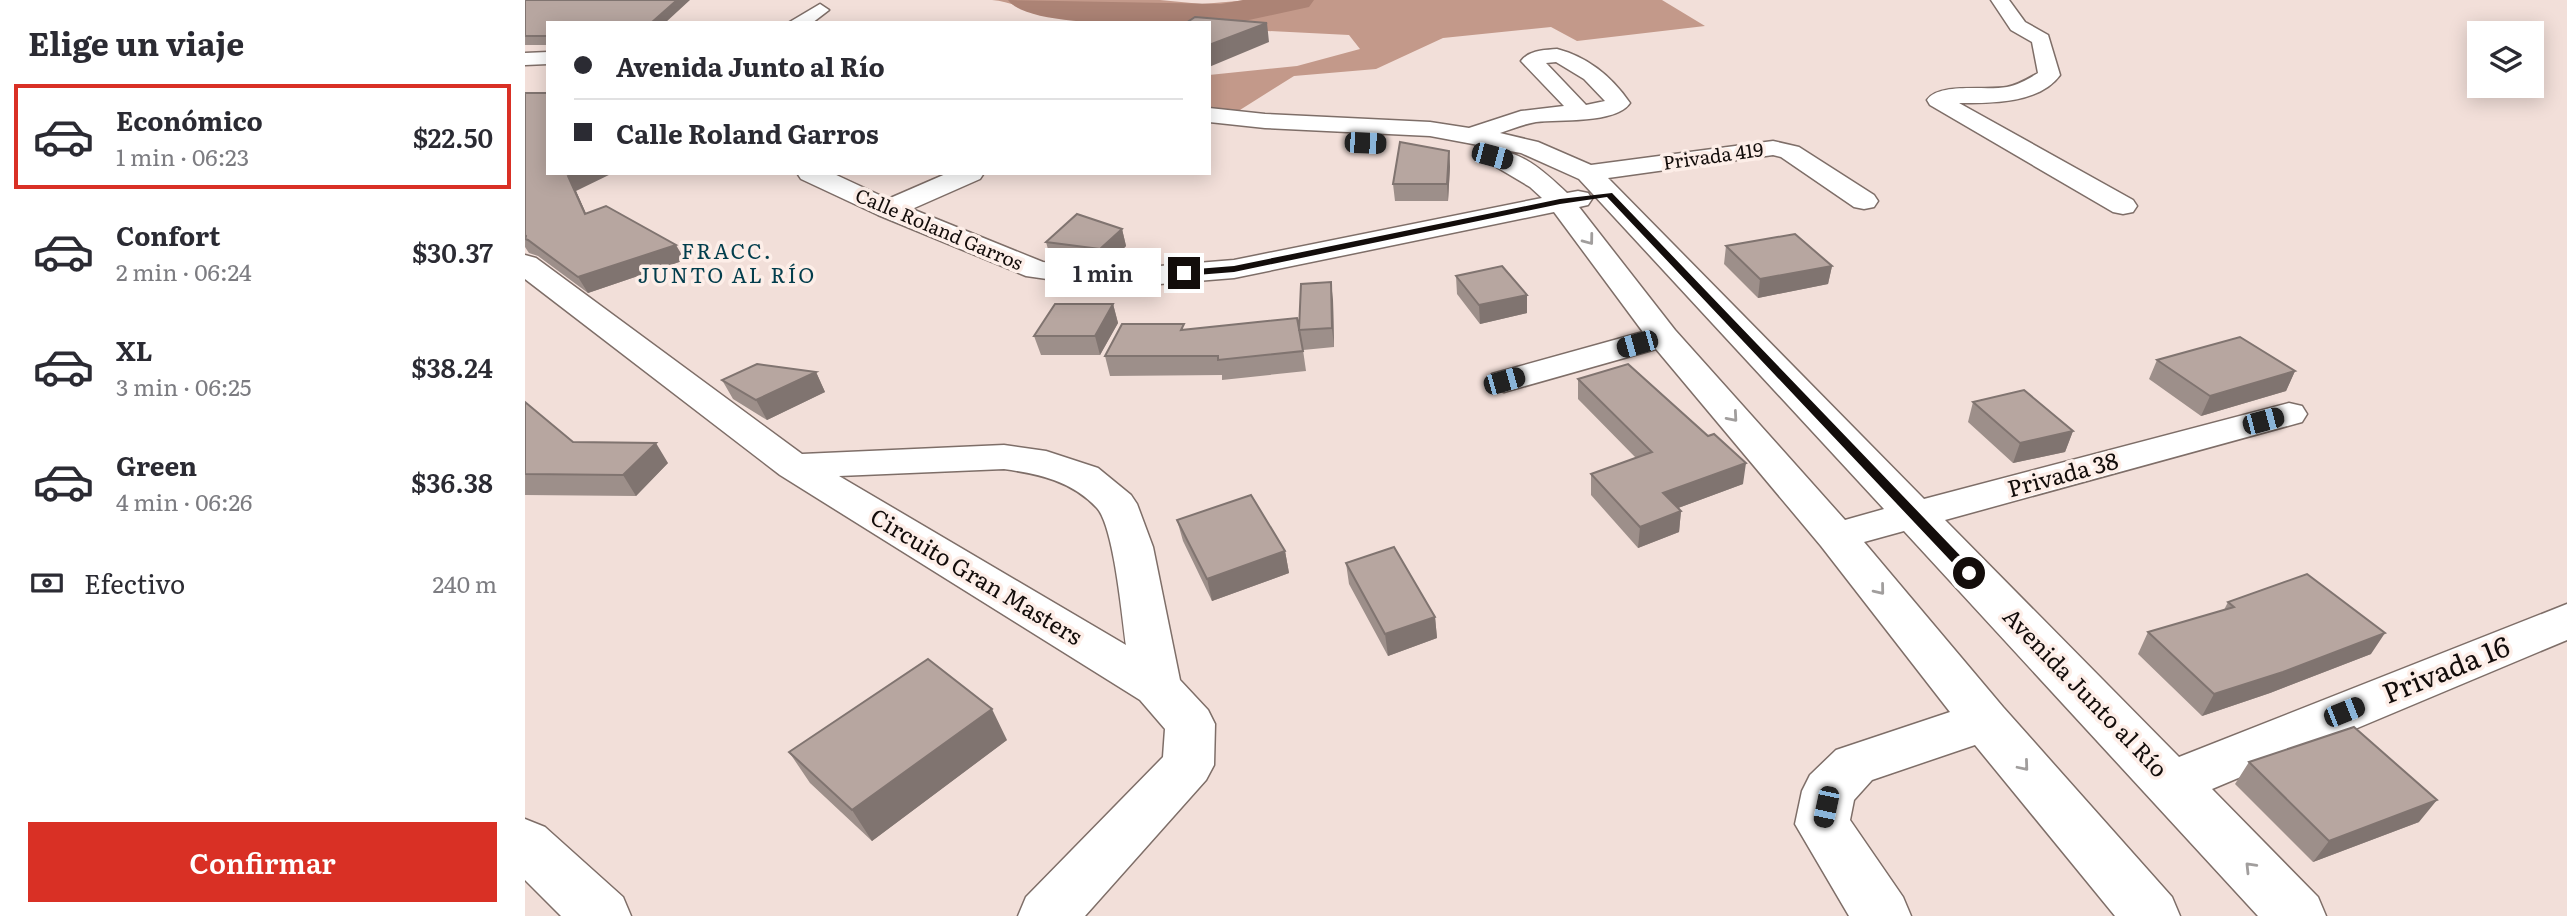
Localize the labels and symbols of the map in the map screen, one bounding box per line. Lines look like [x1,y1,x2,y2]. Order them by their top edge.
car [1344,132,1387,154]
street label: Privada 419 [1661,134,1765,176]
car [1469,140,1516,172]
street label: Calle Roland Garros [851,180,1028,276]
one-way arrow [1581,232,1594,245]
district label: FRACC. JUNTO AL RÍO [638,234,816,289]
callout: 1 min [1044,248,1159,298]
route end [1168,257,1200,289]
car [1614,328,1661,360]
car [1481,365,1528,397]
car [2240,405,2287,437]
one-way arrow [1725,409,1737,422]
street label: Privada 38 [2003,442,2122,504]
street label: Circuito Gran Masters [865,498,1089,652]
route start [1953,557,1985,589]
one-way arrow [1872,582,1884,595]
street label: Avenida Junto al Río [1996,599,2177,784]
street label: Privada 16 [2375,624,2515,713]
car [2321,694,2368,730]
one-way arrow [2016,758,2028,771]
car [1812,784,1841,830]
one-way arrow [2245,862,2258,875]

